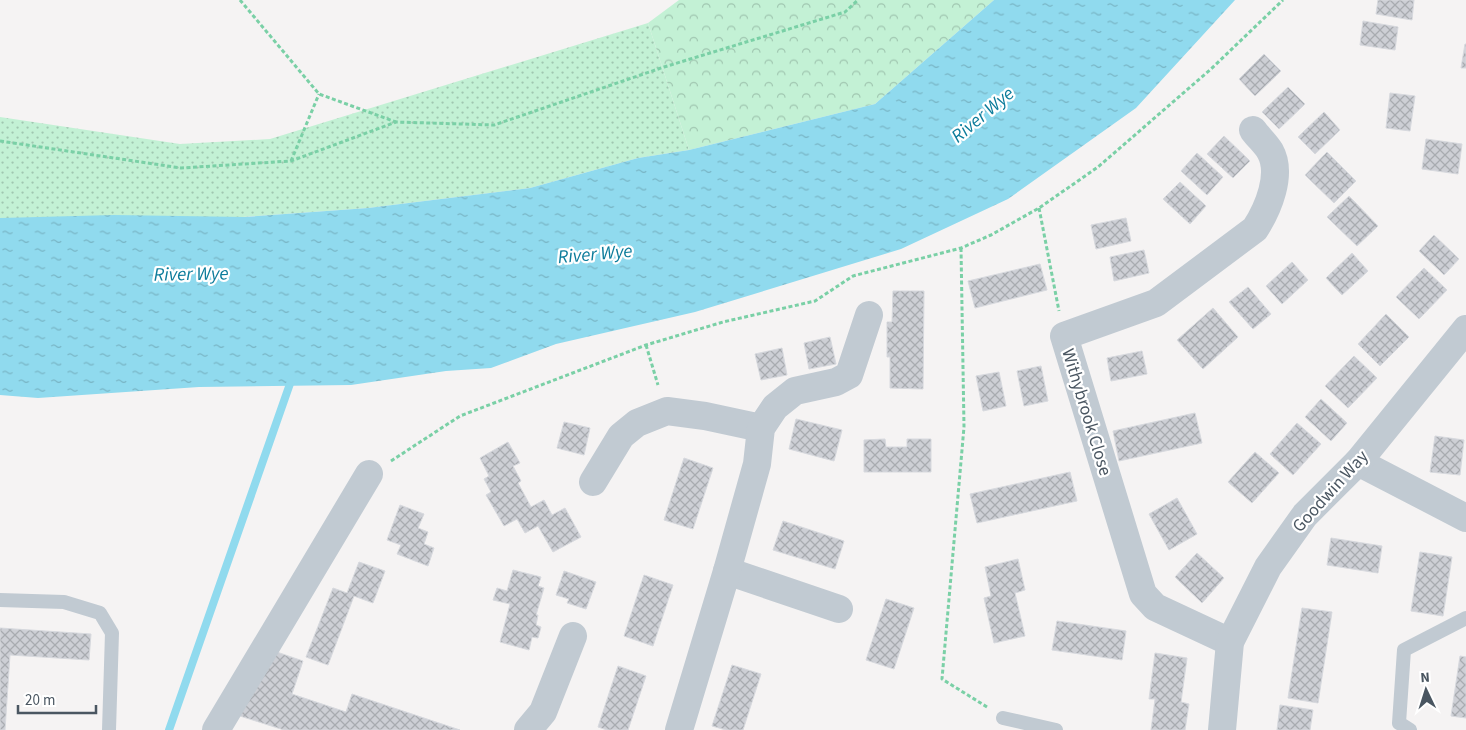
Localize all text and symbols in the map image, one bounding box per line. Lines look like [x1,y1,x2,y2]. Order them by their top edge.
water label: River Wye [946,81,1020,150]
water label: River Wye [557,238,634,271]
water label: River Wye [153,260,229,289]
street label: Withybrook Close [1055,345,1118,479]
street label: Goodwin Way [1287,444,1374,538]
north arrow [1401,665,1451,715]
text: N [1420,668,1431,688]
scale bar [18,682,95,714]
text: 20 m [25,690,55,711]

